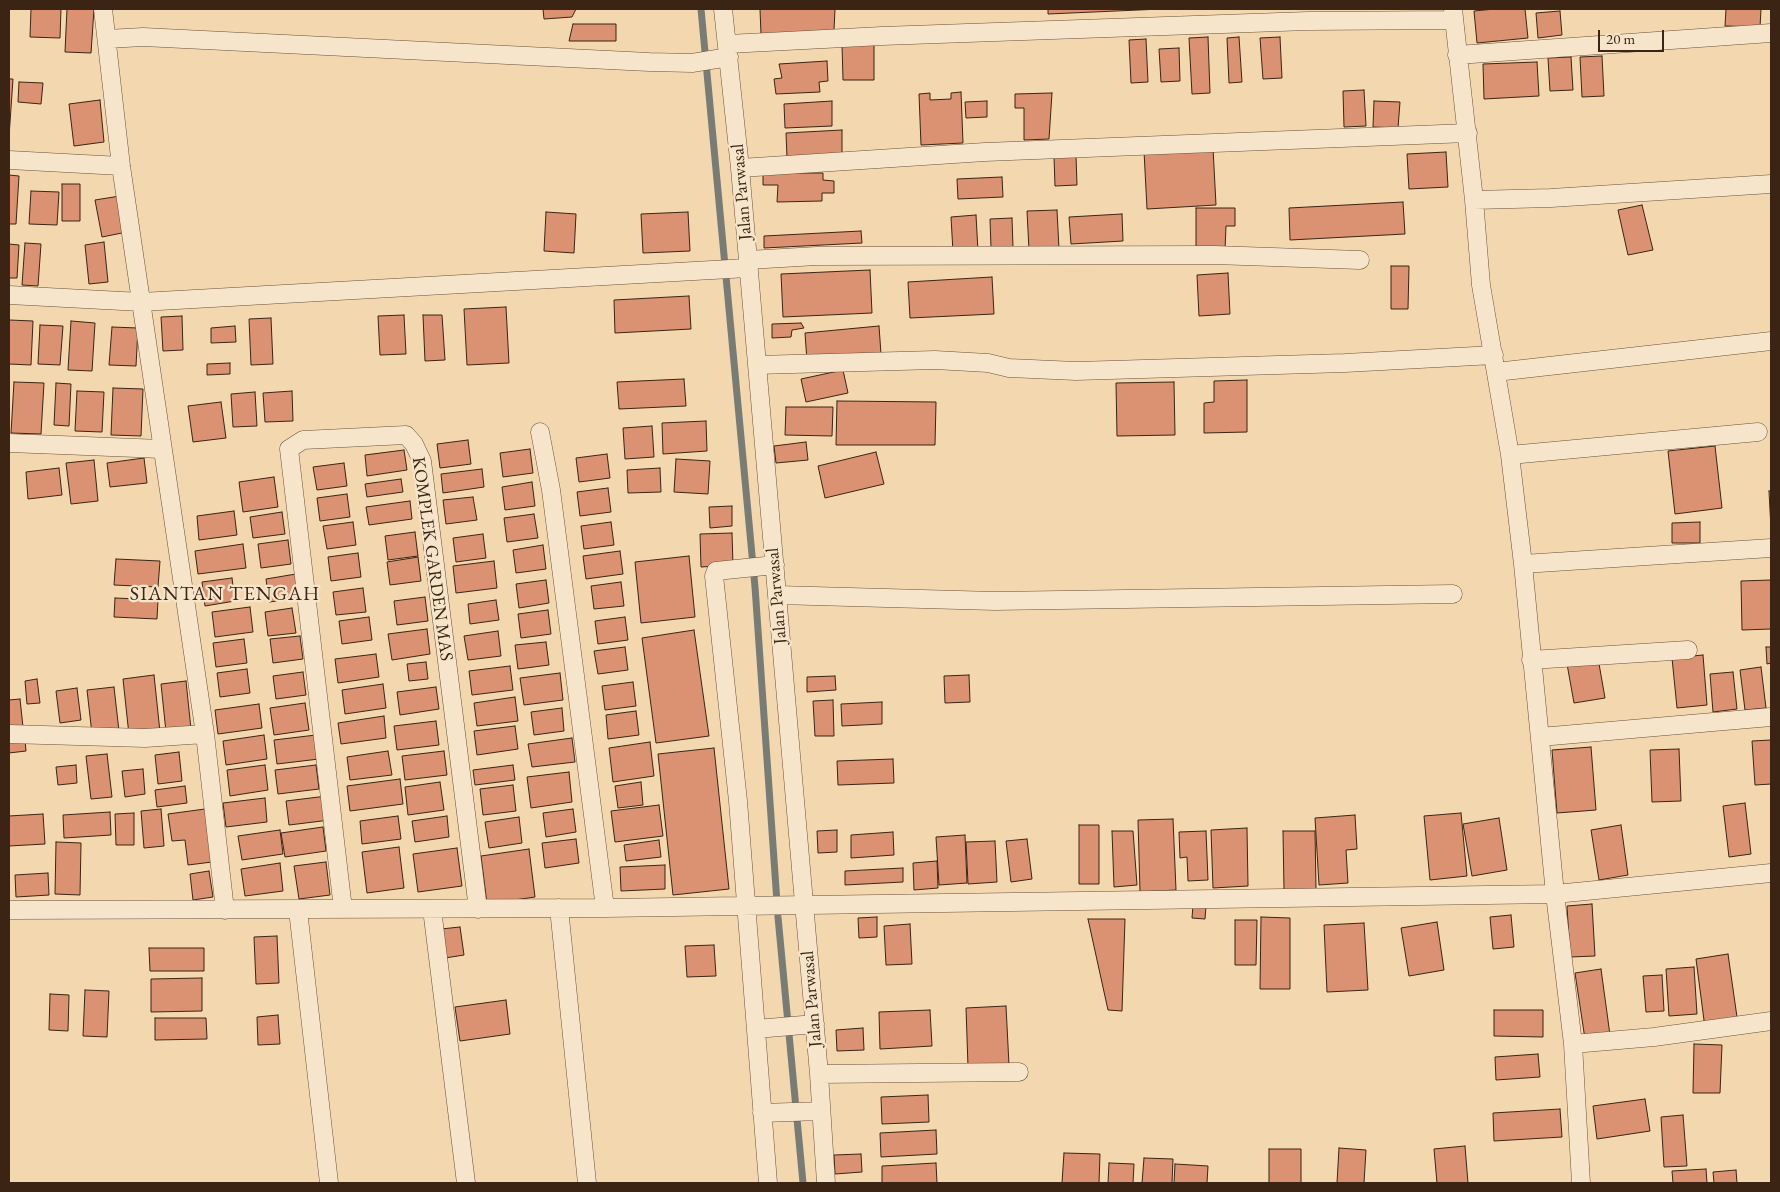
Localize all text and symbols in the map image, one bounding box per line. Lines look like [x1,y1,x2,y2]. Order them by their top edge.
scale bar [1600,20,1666,52]
text: 20 m [1606,29,1635,48]
street label: Jalan Parwasal [727,143,757,241]
street label: KOMPLEK GARDEN MAS [407,456,457,662]
street label: Jalan Parwasal [762,547,792,645]
district label: SIANTAN TENGAH [128,583,322,607]
street label: Jalan Parwasal [797,950,827,1048]

